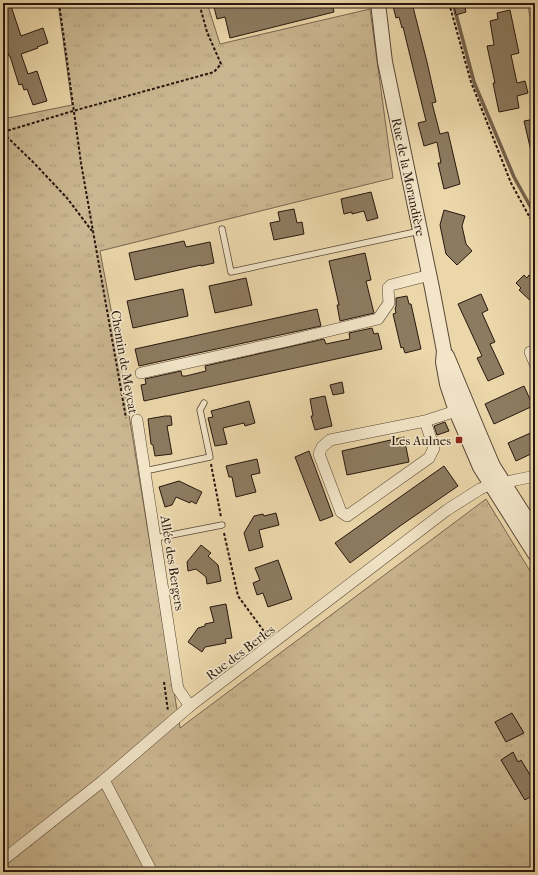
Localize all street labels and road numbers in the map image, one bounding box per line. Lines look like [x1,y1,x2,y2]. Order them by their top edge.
street label: Rue de la Morandière [389,116,429,238]
street label: Chemin de Meycat [108,309,141,415]
street label: Allée des Bergers [157,513,187,612]
street label: Rue des Berles [203,622,278,683]

